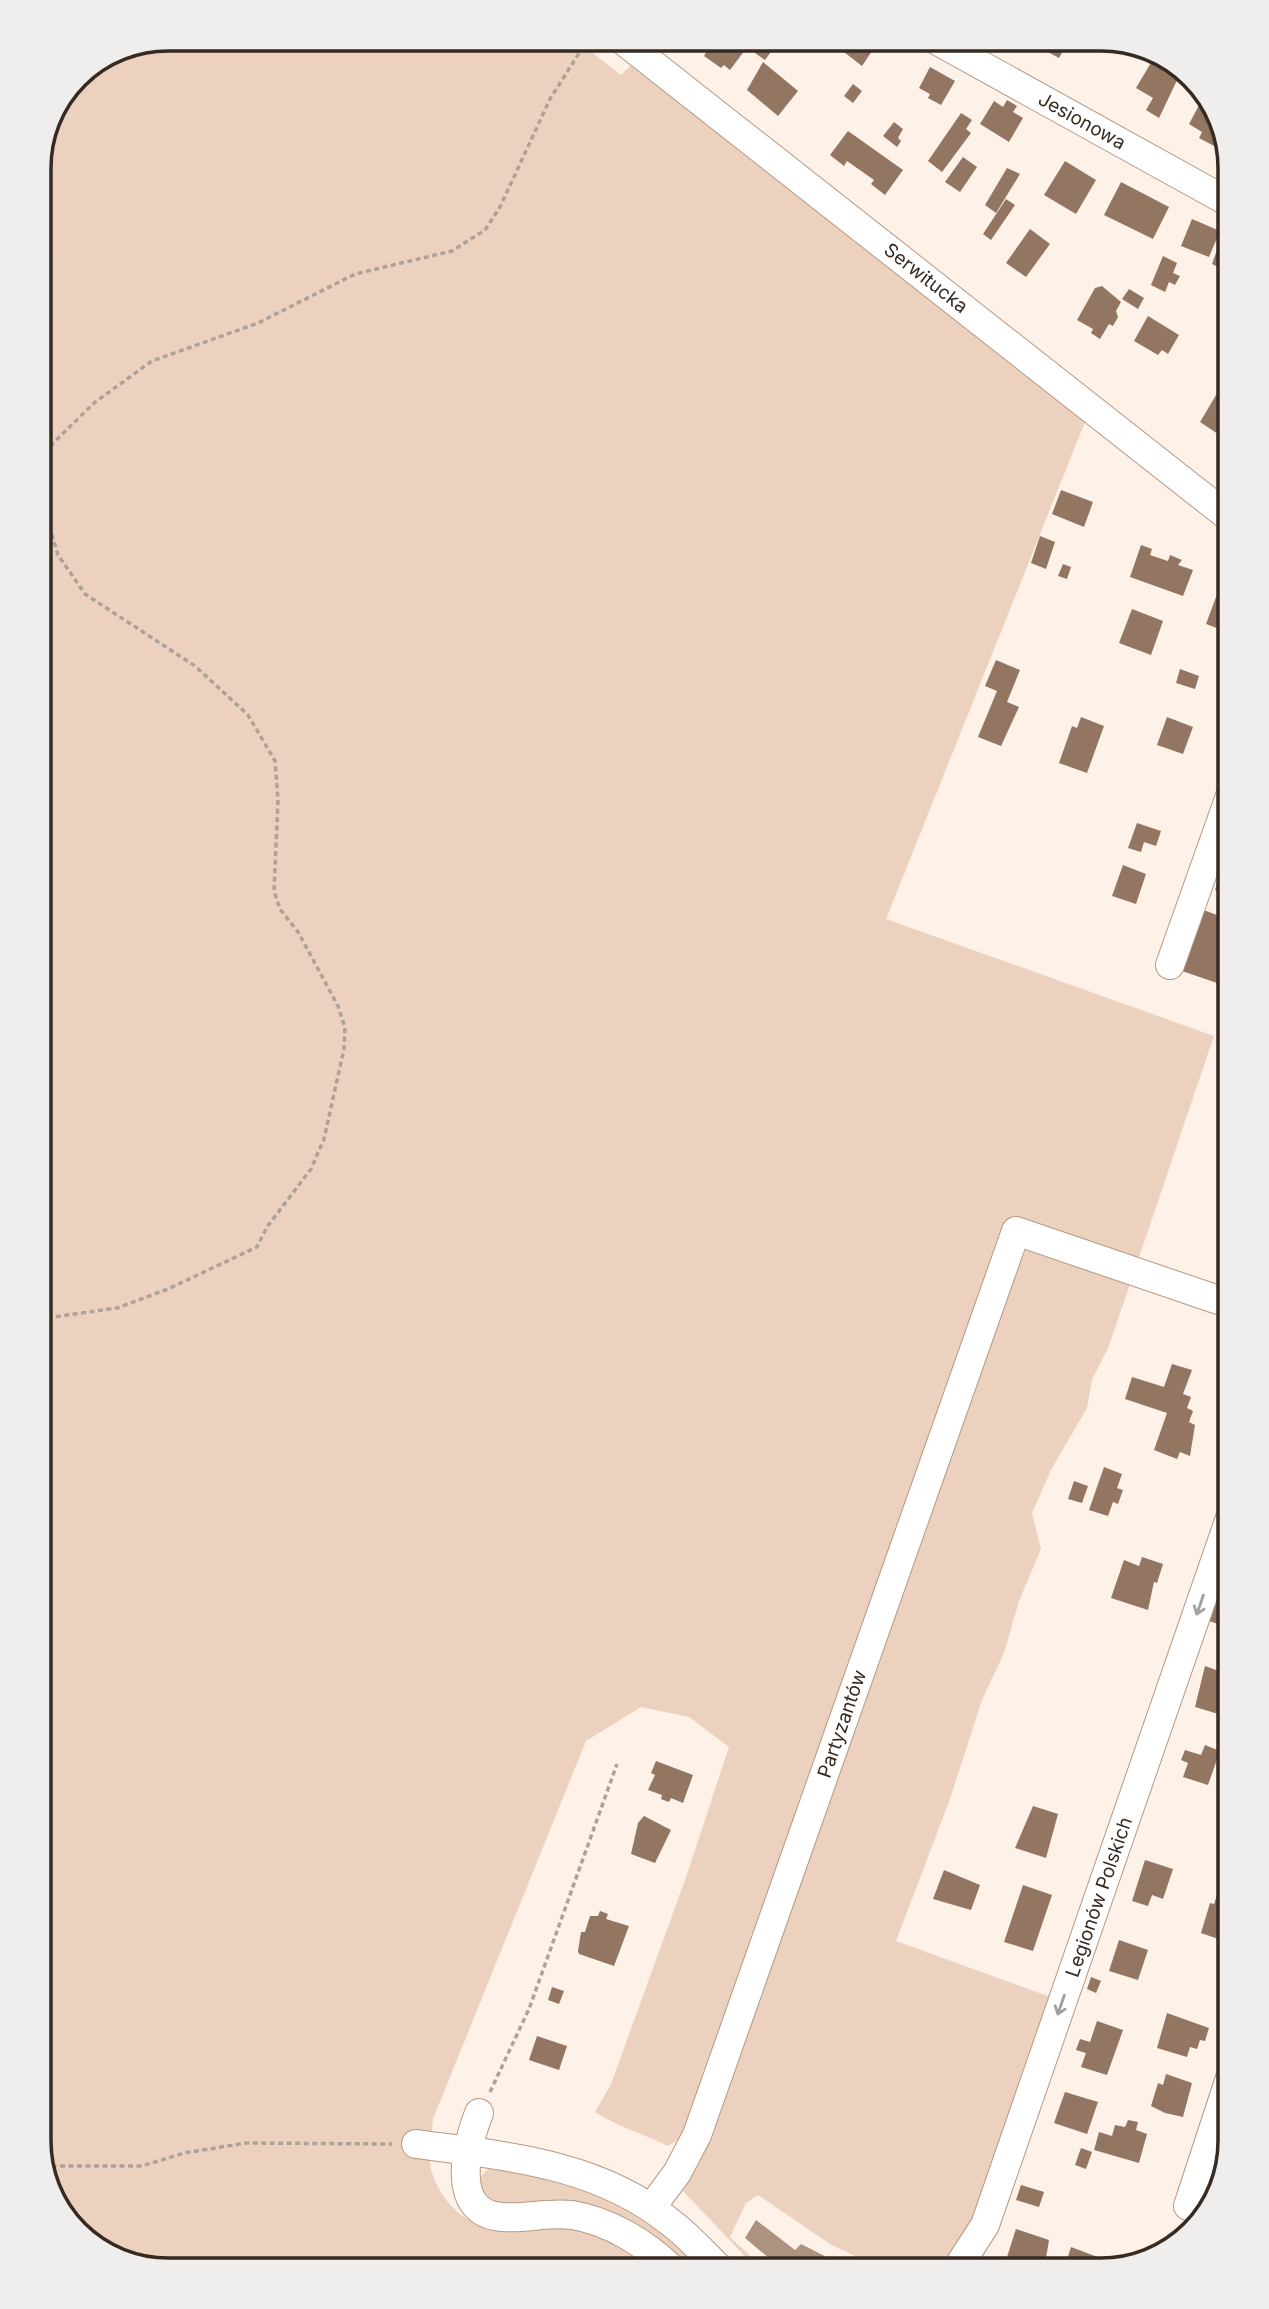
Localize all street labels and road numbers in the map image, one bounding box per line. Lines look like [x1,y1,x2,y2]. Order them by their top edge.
street label: Jesionowa [1034,88,1130,154]
street label: Serwitucka [879,238,973,318]
street label: Partyzantów [813,1667,871,1781]
street label: Legionów Polskich [1061,1814,1137,1980]

